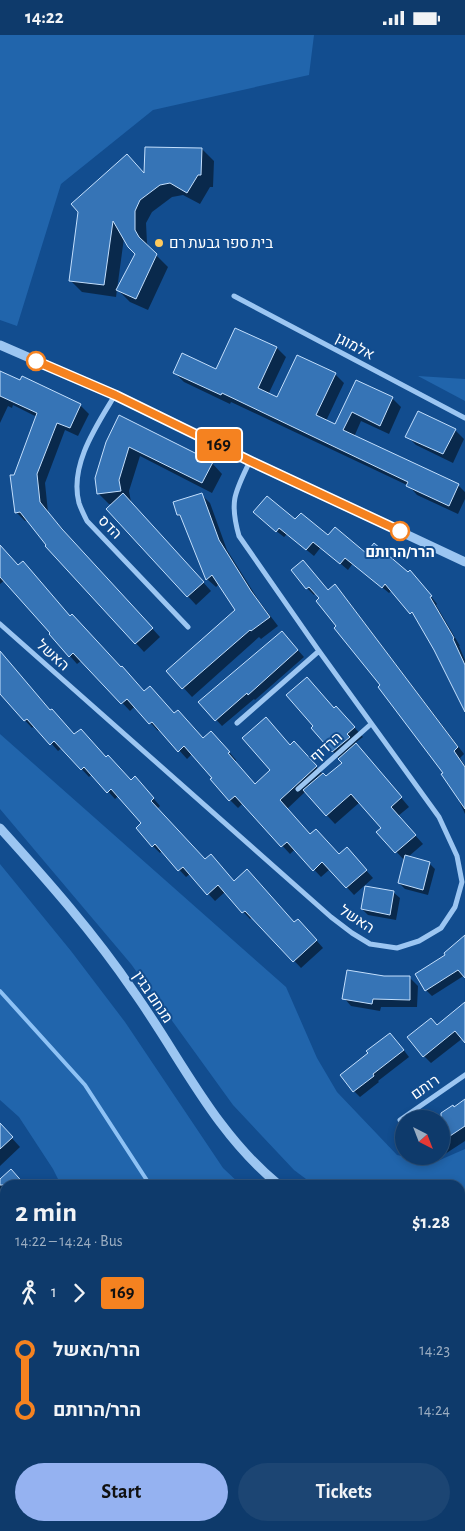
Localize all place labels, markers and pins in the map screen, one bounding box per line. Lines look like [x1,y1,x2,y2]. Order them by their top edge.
place label: בית ספר גבעת רם [169,236,273,251]
marker: בית ספר גבעת רם [153,237,165,249]
unlabelled marker [26,351,46,371]
marker: הרר/הרותם [390,521,410,541]
place label: הרר/הרותם [365,545,435,560]

